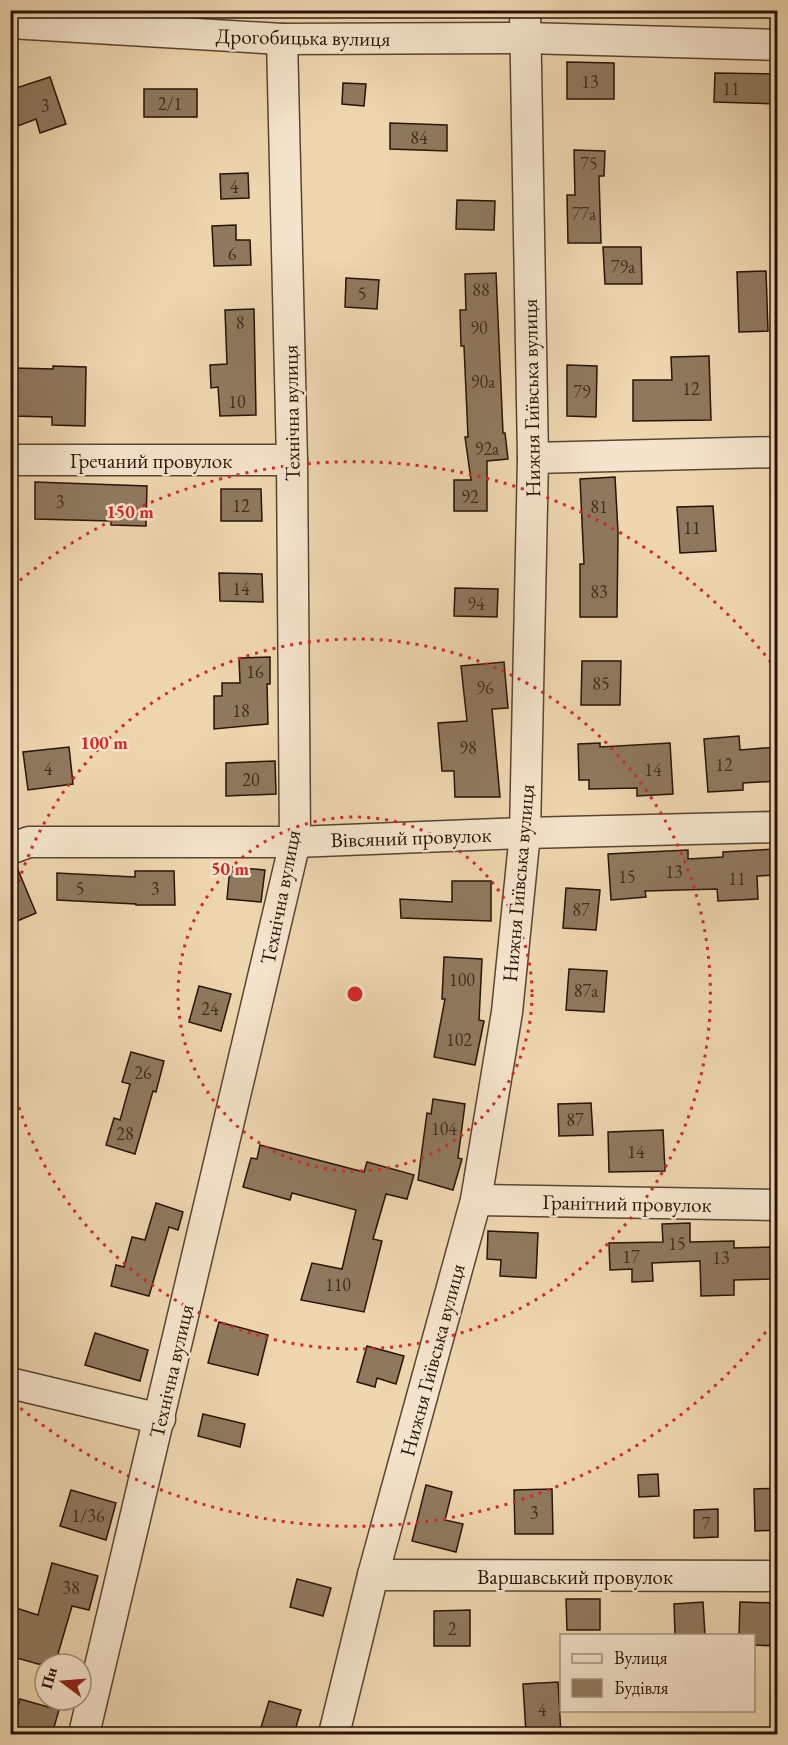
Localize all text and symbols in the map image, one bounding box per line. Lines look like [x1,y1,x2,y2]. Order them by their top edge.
street label: Дрогобицька вулиця [215,22,391,52]
house number: 13 [581,70,599,93]
house number: 11 [722,77,740,100]
house number: 2/1 [158,92,182,115]
house number: 3 [41,94,49,117]
house number: 84 [410,126,428,149]
house number: 75 [580,152,598,175]
house number: 4 [230,175,239,198]
house number: 77а [572,202,597,225]
house number: 6 [228,242,237,265]
house number: 79а [611,255,636,278]
house number: 88 [472,278,490,301]
house number: 5 [358,282,366,305]
street label: Нижня Гиївська вулиця [516,298,546,498]
house number: 8 [236,311,244,334]
house number: 90 [470,316,488,339]
street label: Технічна вулиця [276,345,306,481]
house number: 90а [471,370,496,393]
house number: 12 [682,377,700,400]
house number: 79 [573,380,591,403]
house number: 10 [228,390,246,413]
house number: 92а [475,437,500,460]
street label: Гречаний провулок [70,447,232,474]
house number: 92 [461,485,479,508]
house number: 3 [56,490,64,513]
house number: 12 [232,494,250,517]
house number: 81 [590,495,608,518]
text: 150 m [106,500,154,523]
house number: 11 [683,516,701,539]
house number: 14 [232,577,250,600]
house number: 83 [590,580,608,603]
house number: 94 [467,592,485,615]
house number: 16 [246,660,264,683]
house number: 85 [592,672,610,695]
house number: 96 [476,676,494,699]
house number: 18 [232,699,250,722]
text: 100 m [80,731,128,754]
house number: 98 [459,736,477,759]
house number: 12 [715,753,733,776]
house number: 4 [44,757,53,780]
house number: 14 [644,758,662,781]
house number: 20 [242,768,260,791]
street label: Нижня Гиївська вулиця [496,783,540,983]
street label: Вівсяний провулок [330,821,492,853]
street label: Технічна вулиця [254,827,306,967]
text: 50 m [211,857,249,880]
house number: 13 [665,860,683,883]
house number: 15 [618,865,636,888]
house number: 11 [728,867,746,890]
house number: 5 [76,877,84,900]
house number: 3 [151,877,159,900]
house number: 87 [572,898,590,921]
house number: 100 [449,968,475,991]
house number: 87а [574,979,599,1002]
centre of rings [345,984,365,1004]
house number: 24 [201,997,219,1020]
house number: 102 [446,1028,472,1051]
house number: 26 [134,1061,152,1084]
house number: 87 [566,1108,584,1131]
house number: 104 [431,1117,457,1140]
house number: 28 [116,1122,134,1145]
house number: 14 [627,1140,645,1163]
street label: Гранітний провулок [542,1188,712,1218]
house number: 15 [668,1232,686,1255]
house number: 17 [622,1245,640,1268]
house number: 13 [712,1246,730,1269]
street label: Нижня Гиївська вулиця [393,1261,471,1459]
house number: 110 [325,1273,351,1296]
street label: Технічна вулиця [143,1302,199,1440]
house number: 3 [530,1501,538,1524]
house number: 1/36 [71,1504,105,1527]
house number: 7 [702,1512,711,1535]
street label: Варшавський провулок [477,1563,673,1590]
house number: 38 [62,1576,80,1599]
house number: 2 [448,1617,457,1640]
legend [560,1634,755,1712]
text: Вулиця [614,1646,667,1669]
north arrow [33,1652,93,1712]
text: Пн [36,1665,62,1691]
text: Будівля [614,1676,669,1699]
house number: 4 [538,1698,547,1721]

